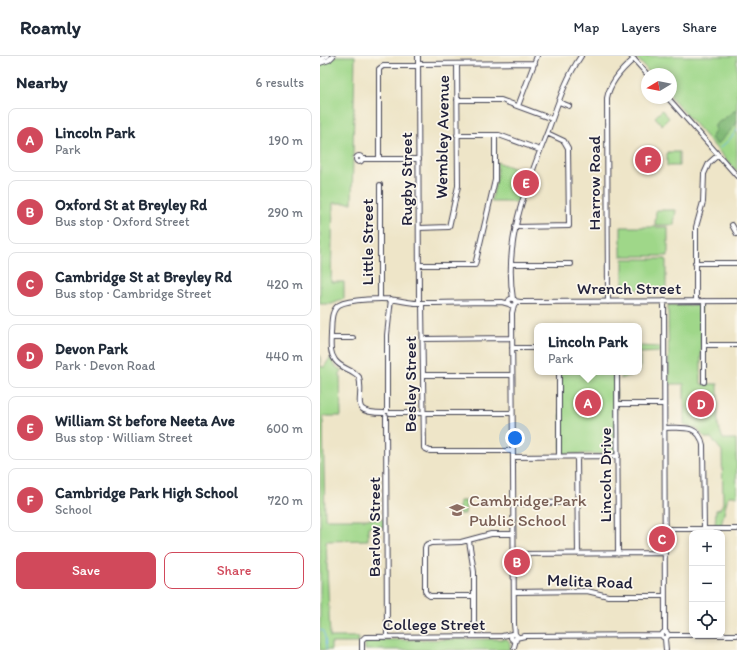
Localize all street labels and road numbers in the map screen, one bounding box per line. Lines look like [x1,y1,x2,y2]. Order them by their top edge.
street label: Wembley Avenue [431,75,453,199]
street label: Rugby Street [396,132,416,226]
street label: Harrow Road [584,135,604,230]
street label: Little Street [357,198,377,286]
street label: Wrench Street [577,278,681,298]
street label: Besley Street [400,336,420,432]
street label: Lincoln Drive [595,427,615,523]
street label: Barlow Street [364,477,384,577]
street label: Melita Road [547,570,634,593]
street label: College Street [382,614,486,634]

